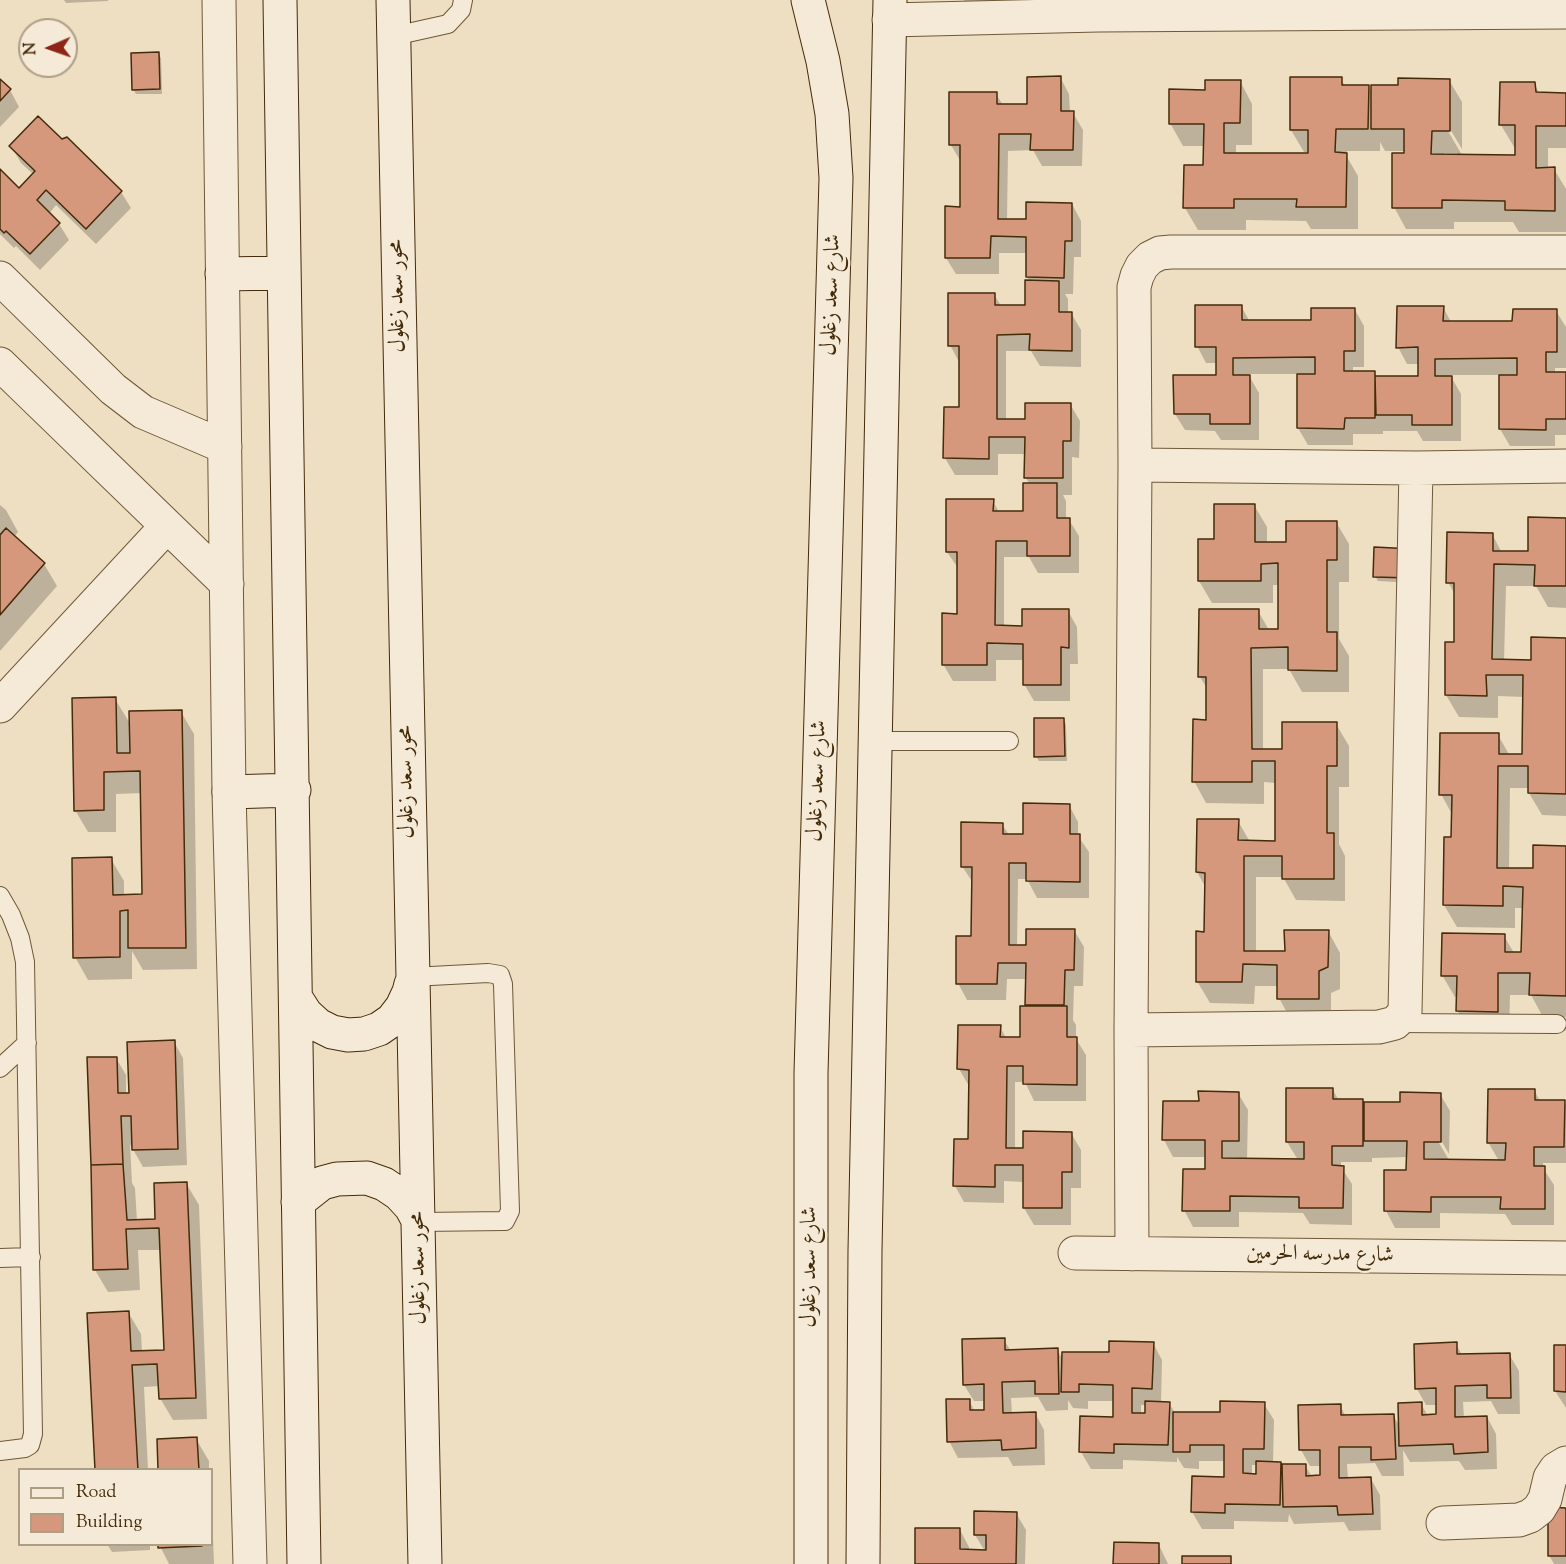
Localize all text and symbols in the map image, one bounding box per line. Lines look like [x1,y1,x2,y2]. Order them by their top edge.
north arrow [18,18,78,78]
text: N [20,42,43,55]
street label: شارع سعد زغلول [818,234,848,356]
street label: محور سعد زغلول [385,239,413,353]
street label: شارع سعد زغلول [804,720,834,842]
street label: محور سعد زغلول [394,725,422,839]
street label: شارع سعد زغلول [798,1206,824,1328]
street label: محور سعد زغلول [406,1211,434,1325]
street label: شارع مدرسه الحرمين [1246,1242,1394,1270]
legend [18,1468,213,1546]
text: Road [76,1480,116,1506]
text: Building [76,1510,142,1536]

